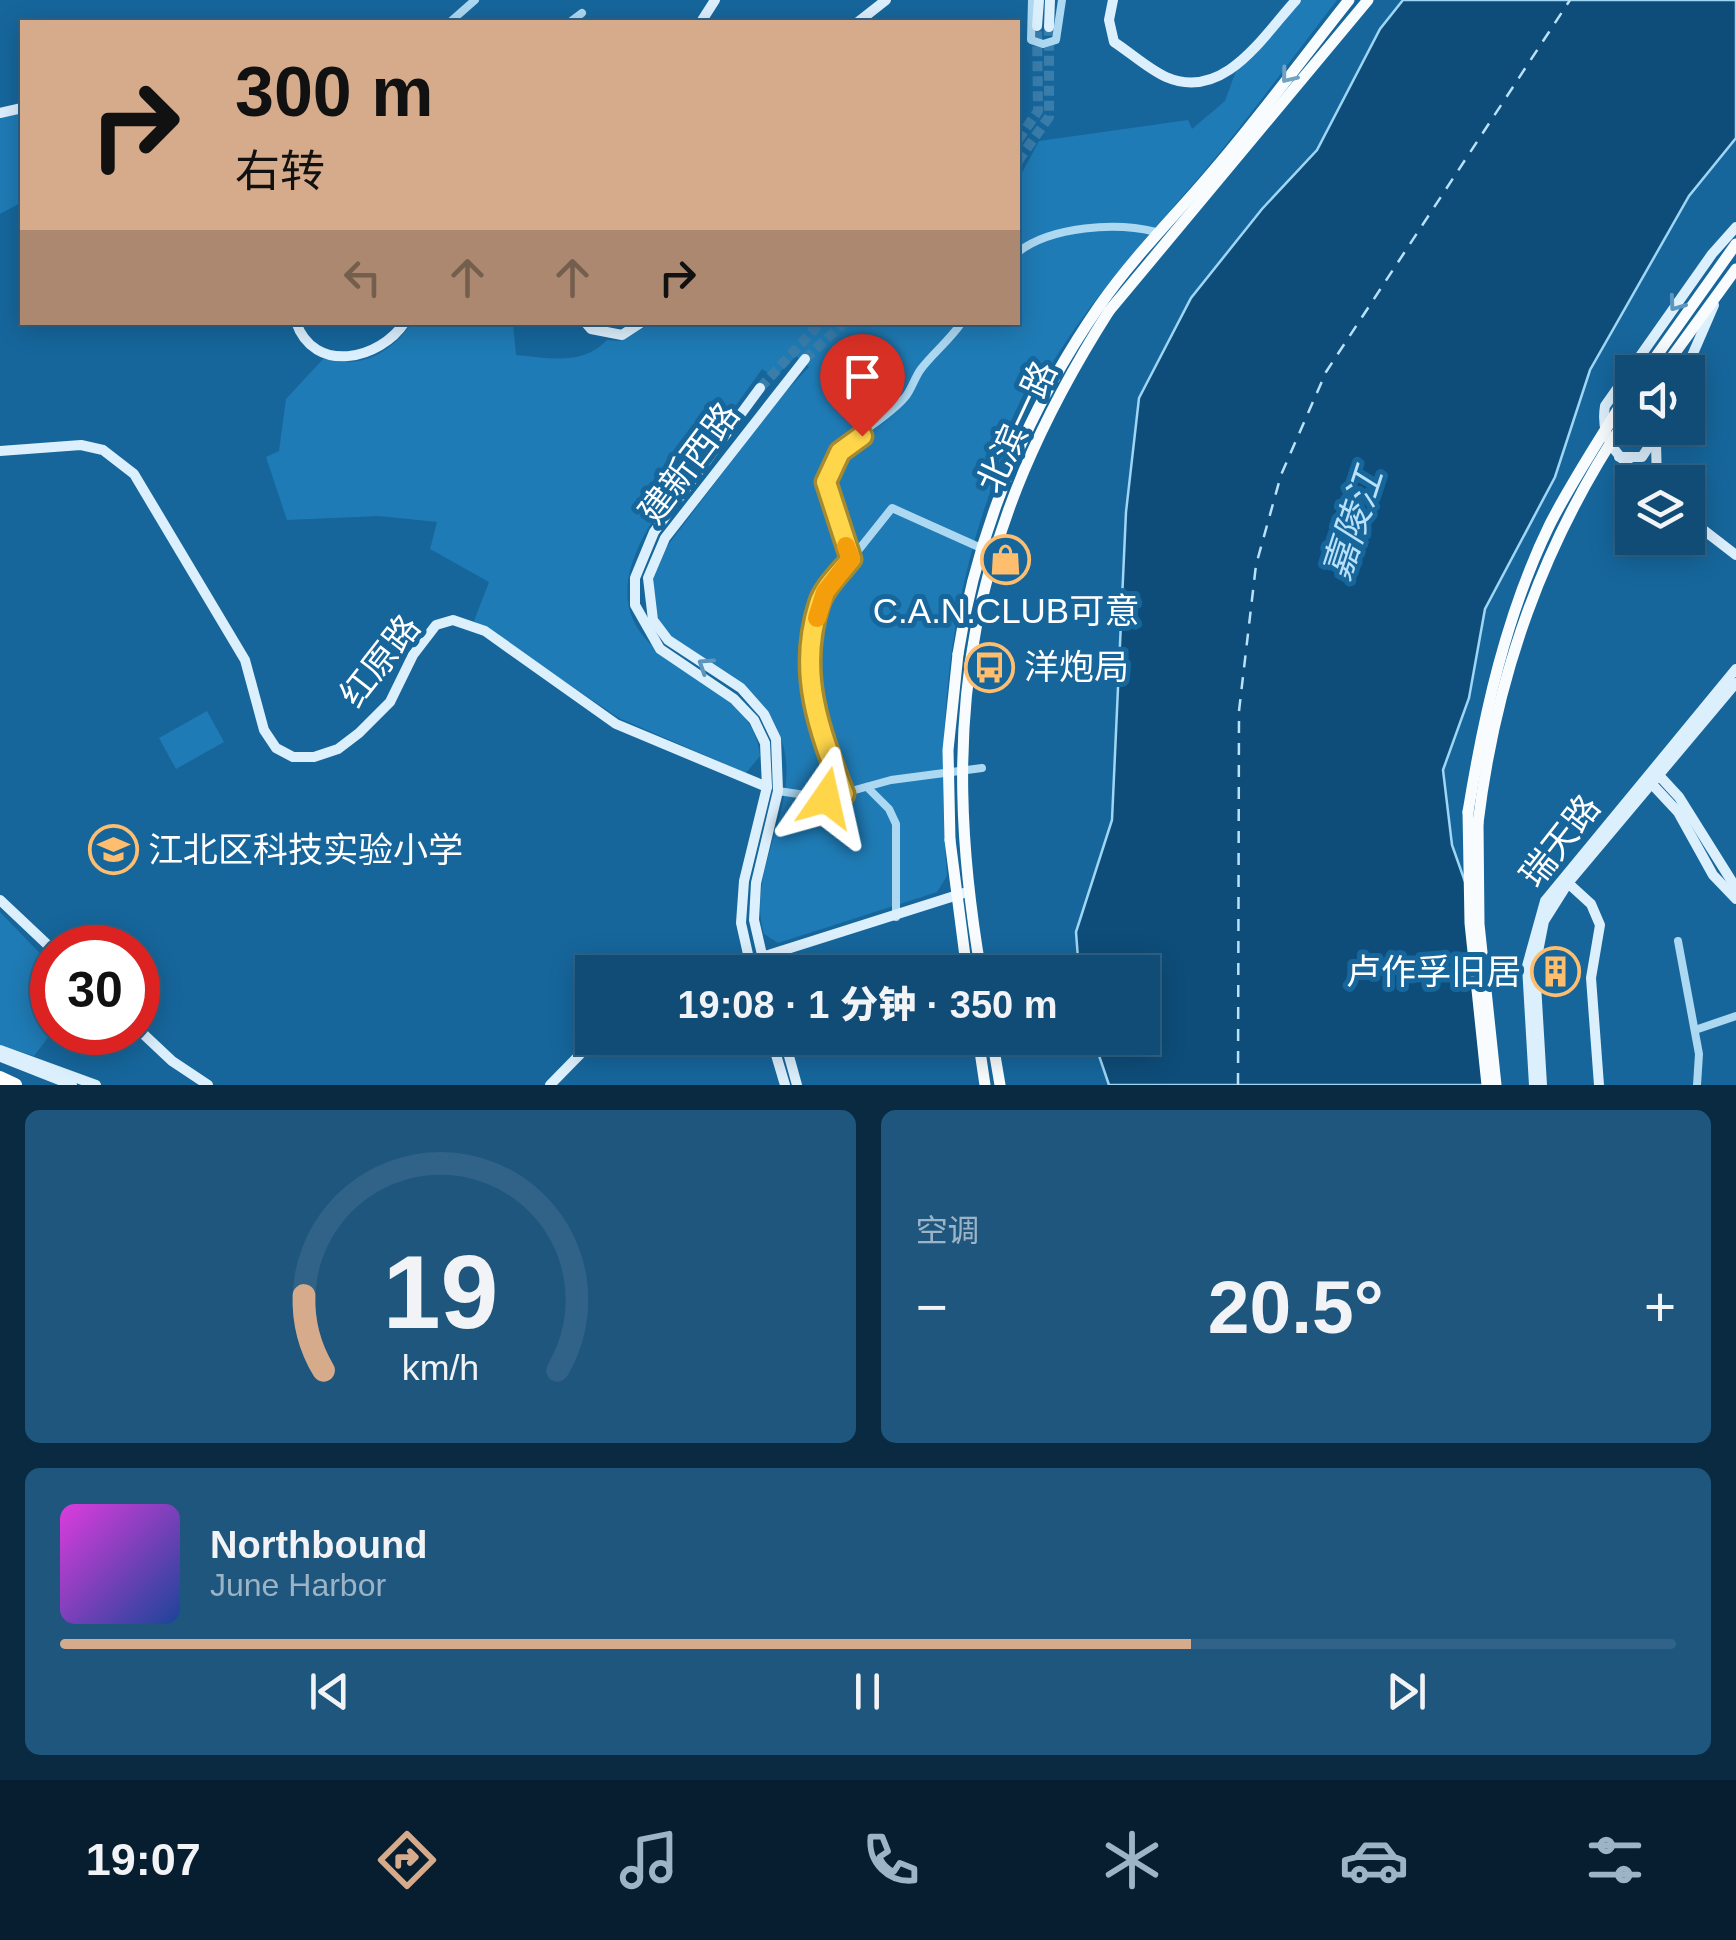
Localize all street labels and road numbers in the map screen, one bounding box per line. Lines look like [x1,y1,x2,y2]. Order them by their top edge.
street label: 北滨一路 [969,355,1064,498]
street label: 建新西路 [631,395,746,530]
street label: 红原路 [332,607,427,714]
street label: 瑞天路 [1512,787,1607,894]

